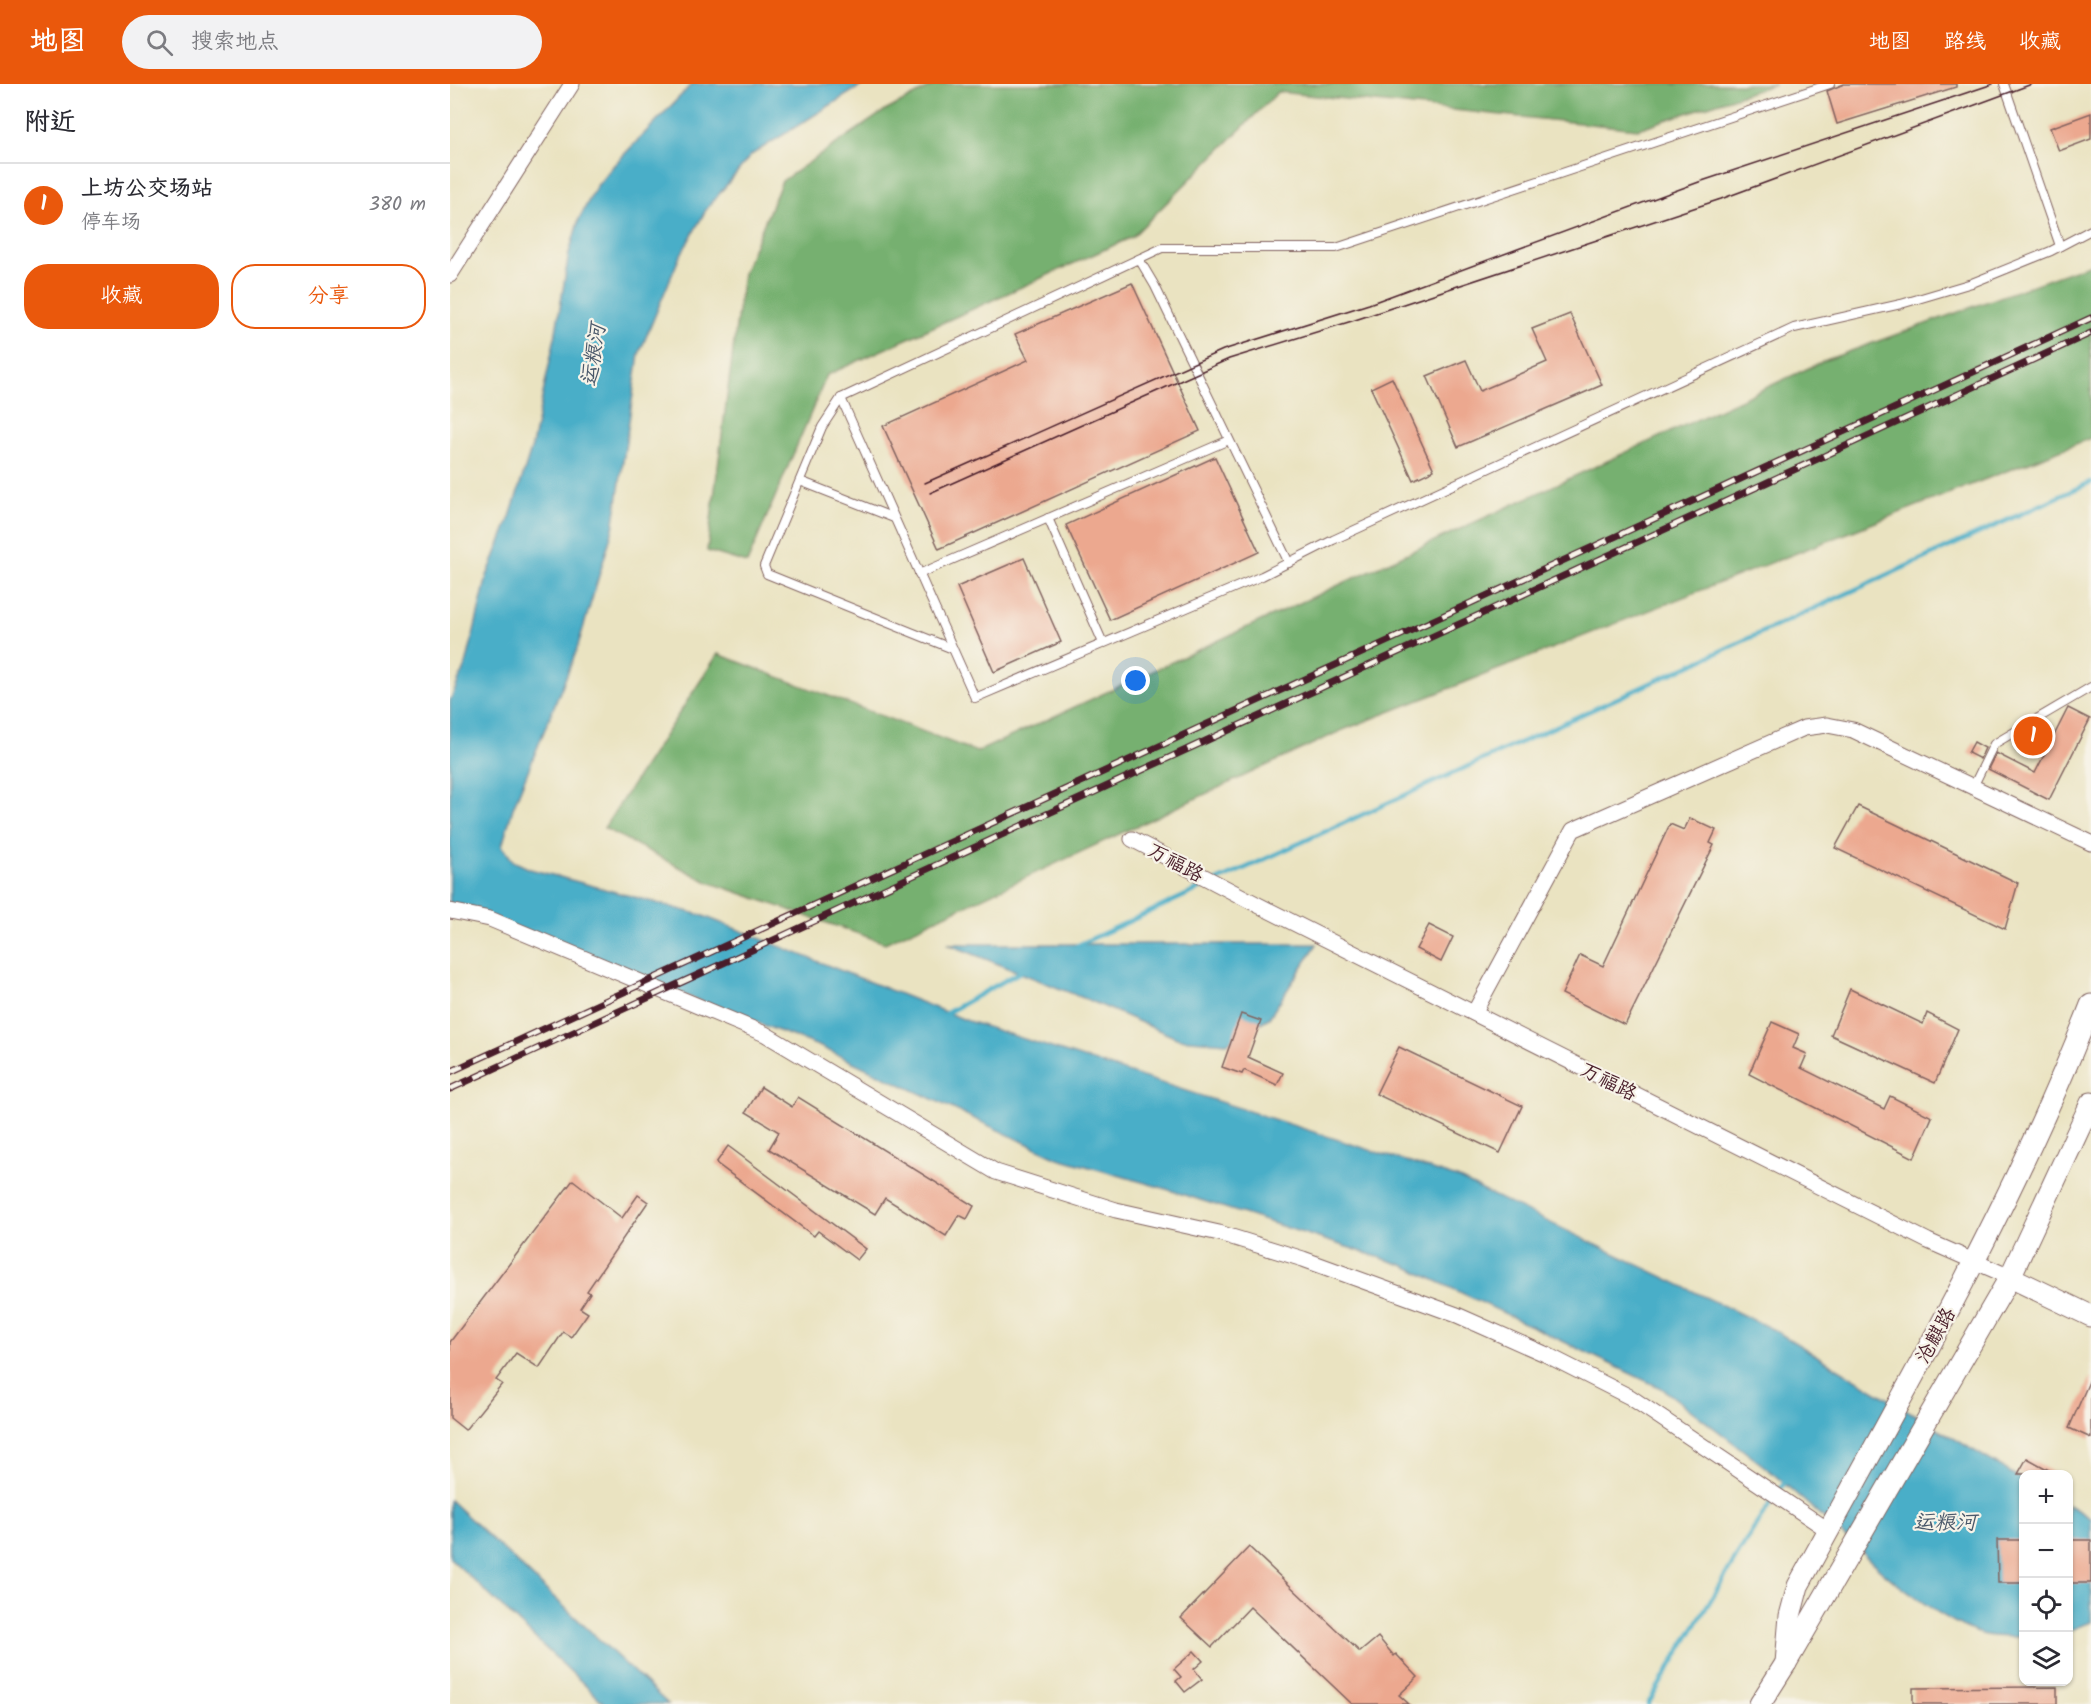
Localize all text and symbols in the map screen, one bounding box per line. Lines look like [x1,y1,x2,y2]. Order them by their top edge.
search box [122,15,542,69]
text: 地图 [30,20,86,65]
text: 搜索地点 [191,25,279,60]
icon: search [143,26,176,59]
text: 地图 [1869,26,1911,59]
text: 路线 [1944,26,1986,59]
text: 收藏 [2019,26,2061,59]
text: 附近 [24,102,76,144]
text: 上坊公交场站 [81,172,213,207]
text: 1 [40,189,47,221]
text: 380 m [369,189,426,221]
text: 停车场 [81,207,141,239]
button: 收藏 [24,264,219,329]
button: 分享 [231,264,426,329]
water label: 运粮河 [573,319,616,389]
your location [1121,666,1150,695]
pin: 1 [2014,714,2052,758]
street label: 万福路 [1141,836,1210,892]
street label: 万福路 [1574,1055,1643,1111]
street label: 沧麒路 [1908,1301,1966,1370]
map controls [2019,1470,2073,1686]
button: + [2019,1470,2073,1524]
water label: 运粮河 [1914,1507,1979,1540]
button: − [2019,1524,2073,1578]
button: locate [2019,1578,2073,1632]
button: layers [2019,1632,2073,1686]

